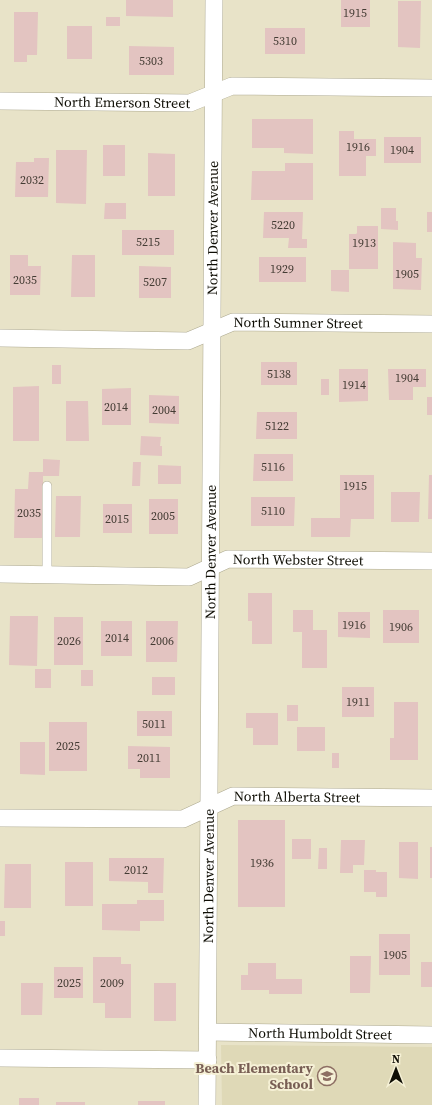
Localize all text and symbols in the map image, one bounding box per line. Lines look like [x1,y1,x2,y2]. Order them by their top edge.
house number: 1915 [343,5,367,21]
house number: 5310 [273,33,297,49]
house number: 5303 [139,53,163,69]
street label: North Emerson Street [54,92,191,113]
house number: 1916 [346,139,370,155]
house number: 1904 [390,142,414,158]
street label: North Denver Avenue [202,161,223,295]
house number: 2032 [20,172,44,188]
house number: 5220 [271,217,295,233]
house number: 5215 [136,234,160,250]
house number: 1913 [352,235,376,251]
house number: 1929 [270,261,294,277]
house number: 1905 [395,266,419,282]
house number: 2035 [13,272,37,288]
house number: 5207 [143,274,167,290]
street label: North Sumner Street [233,312,363,333]
house number: 5138 [267,366,291,382]
house number: 1904 [395,370,419,386]
house number: 1914 [342,377,366,393]
house number: 2014 [104,399,128,415]
house number: 2004 [152,402,176,418]
house number: 5122 [265,418,289,434]
house number: 5116 [261,459,285,475]
house number: 1915 [343,478,367,494]
street label: North Denver Avenue [200,485,221,619]
house number: 5110 [261,503,285,519]
house number: 2035 [17,505,41,521]
house number: 2005 [151,508,175,524]
house number: 2015 [105,511,129,527]
street label: North Webster Street [233,549,364,570]
house number: 1916 [342,617,366,633]
house number: 1906 [389,619,413,635]
house number: 2014 [105,630,129,646]
house number: 2026 [57,633,81,649]
house number: 2006 [150,633,174,649]
house number: 1911 [346,694,370,710]
house number: 5011 [142,716,166,732]
house number: 2025 [56,738,80,754]
house number: 2011 [137,750,161,766]
street label: North Alberta Street [234,786,361,807]
street label: North Denver Avenue [198,809,219,943]
house number: 1936 [250,855,274,871]
house number: 2012 [124,862,148,878]
house number: 1905 [383,947,407,963]
house number: 2025 [57,975,81,991]
house number: 2009 [100,975,124,991]
street label: North Humboldt Street [248,1023,392,1044]
north arrow [376,1049,416,1089]
text: N [392,1052,400,1067]
place label: Beach Elementary School [195,1058,314,1094]
school or university icon: Beach Elementary School [316,1065,338,1087]

